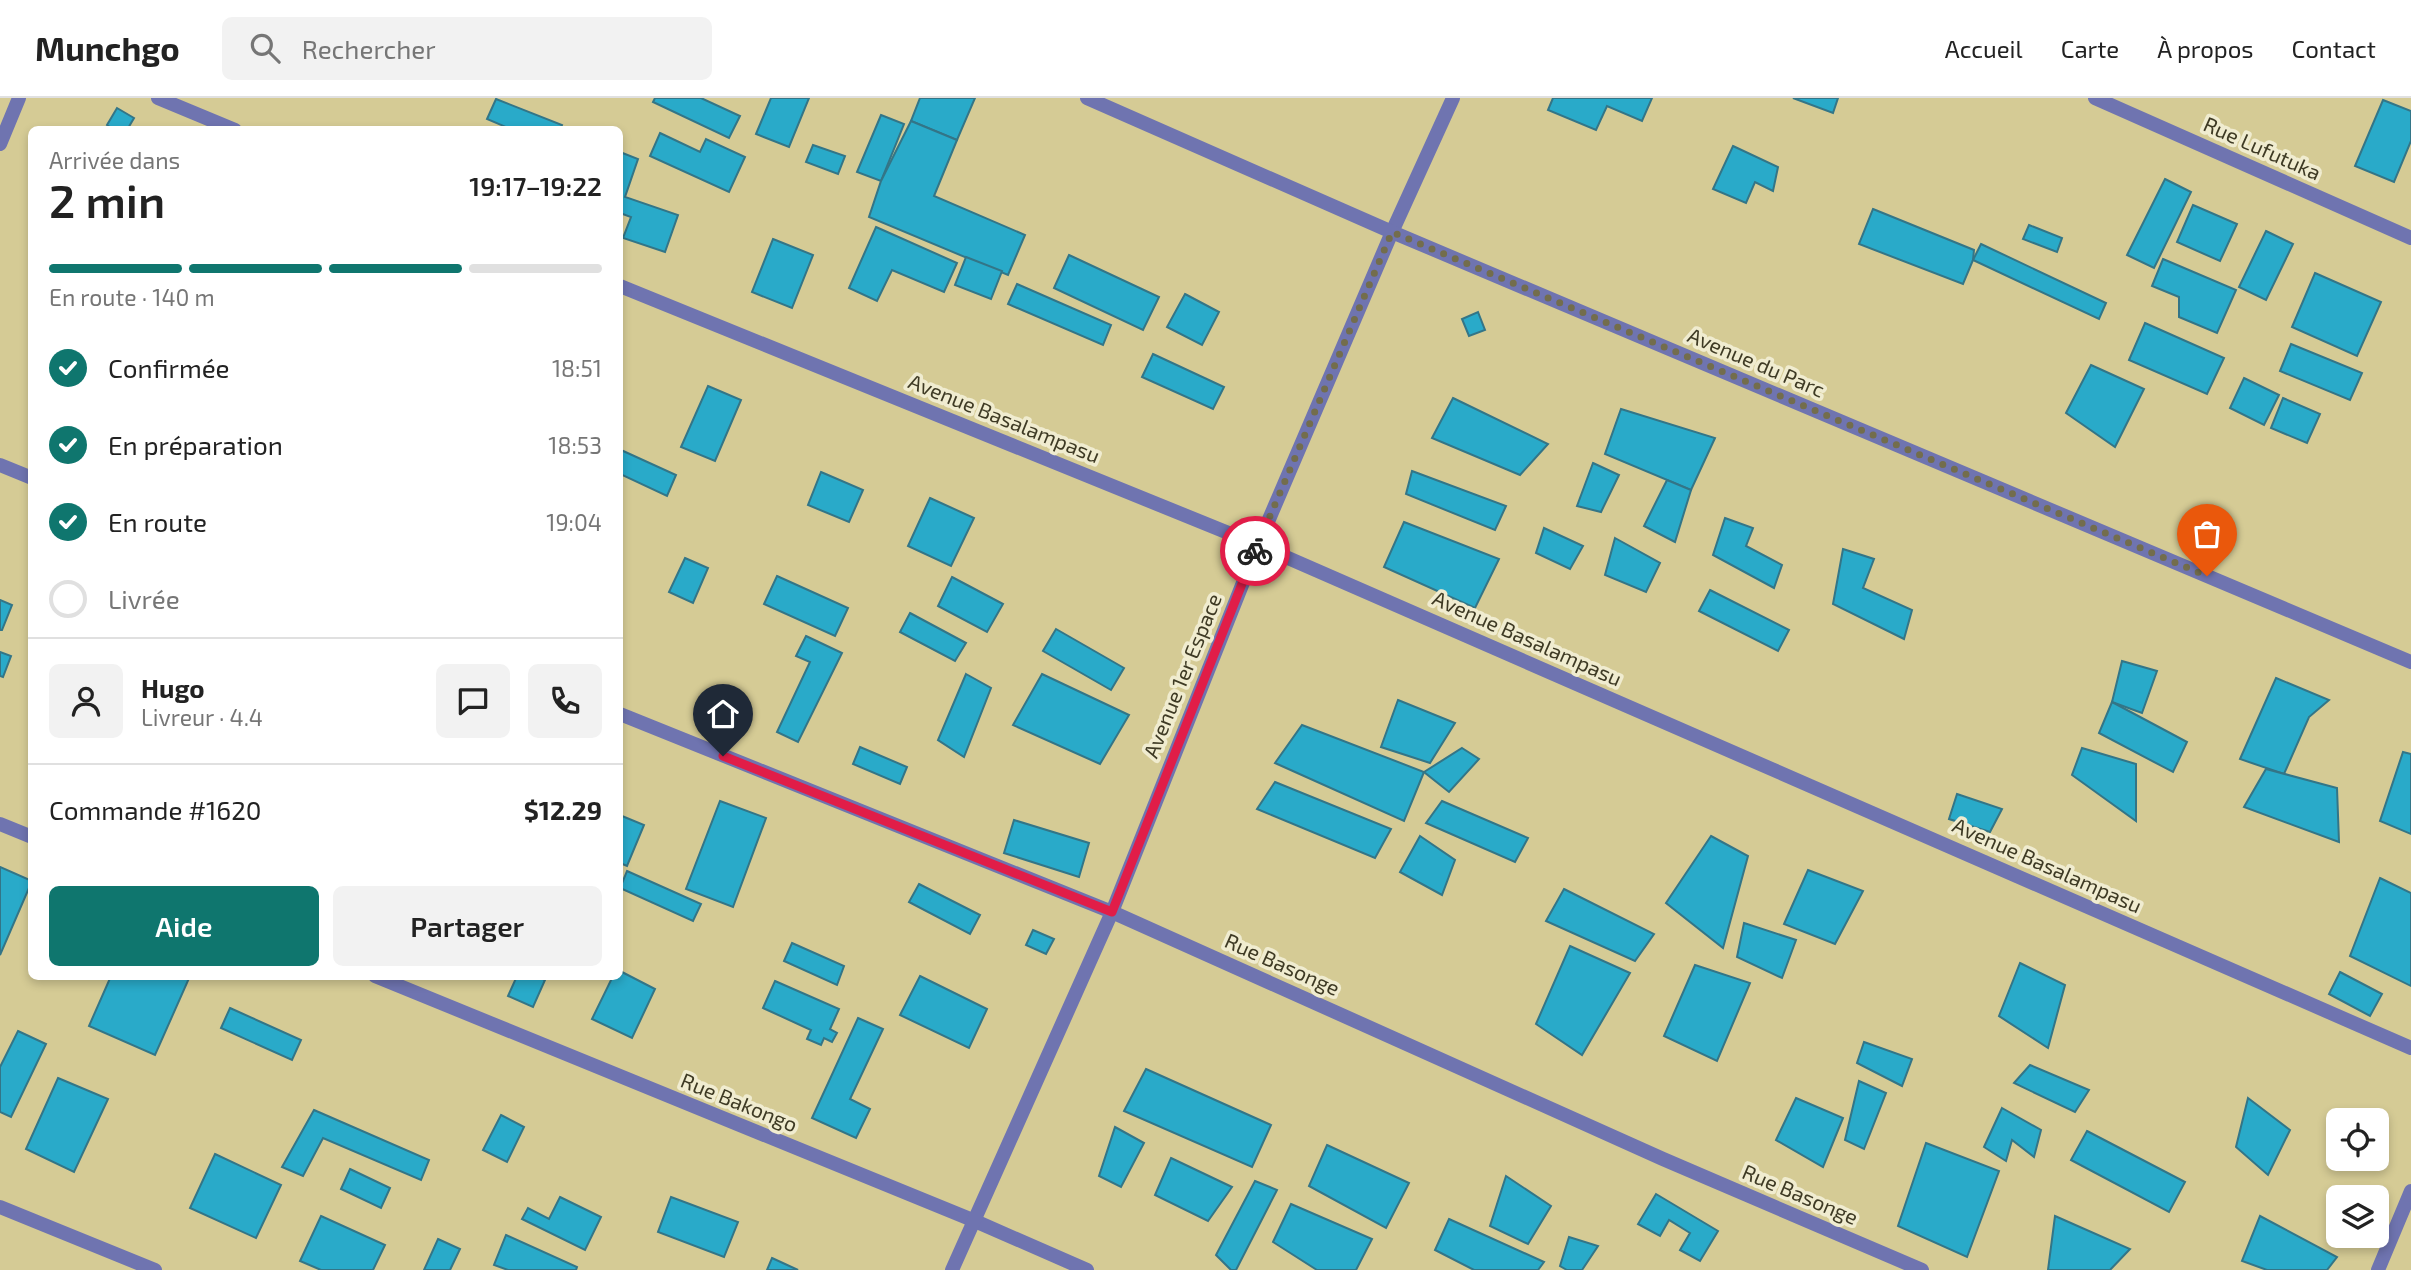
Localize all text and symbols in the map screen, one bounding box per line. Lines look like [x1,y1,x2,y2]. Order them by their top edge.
search box [222,17,712,80]
text: Munchgo [35,28,180,68]
icon: search [246,29,284,67]
text: Rechercher [302,33,436,64]
text: Accueil [1945,34,2023,63]
text: Carte [2061,34,2119,63]
text: À propos [2157,34,2254,63]
text: Contact [2292,34,2376,63]
street label: Rue Lufutuka [2200,111,2325,185]
text: Arrivée dans [49,146,180,174]
text: 19:17–19:22 [469,170,602,201]
text: 2 min [49,172,165,227]
text: En route · 140 m [49,283,215,311]
street label: Avenue du Parc [1685,322,1829,402]
icon: check [49,349,87,387]
text: Confirmée [108,352,230,383]
text: 18:51 [552,354,602,382]
street label: Avenue Basalampasu [905,368,1104,467]
icon: check [49,426,87,464]
text: En préparation [108,429,283,460]
text: 18:53 [548,431,602,459]
icon: check [49,503,87,541]
pin [2177,504,2237,576]
text: En route [108,506,207,537]
text: 19:04 [546,508,602,536]
icon: bag [2188,515,2226,553]
courier [1220,516,1290,586]
icon: bike [1236,532,1274,570]
text: Livrée [108,583,180,614]
street label: Avenue Basalampasu [1429,585,1626,691]
street label: Avenue 1er Espace [1137,590,1226,761]
button: person [49,664,123,738]
button: chat [436,664,510,738]
button: phone [528,664,602,738]
text: Hugo [141,672,205,703]
pin [693,684,753,756]
icon: home [704,695,742,733]
text: Livreur · 4.4 [141,703,263,731]
text: Commande #1620 [49,794,262,825]
text: $12.29 [524,794,602,825]
street label: Avenue Basalampasu [1949,812,2146,918]
button: Aide [49,886,319,966]
button: Partager [333,886,602,966]
street label: Rue Basonge [1221,927,1344,1000]
street label: Rue Bakongo [678,1067,802,1136]
map controls [2326,1108,2389,1248]
button: locate [2326,1108,2389,1171]
street label: Rue Basonge [1739,1158,1862,1229]
button: layers [2326,1185,2389,1248]

